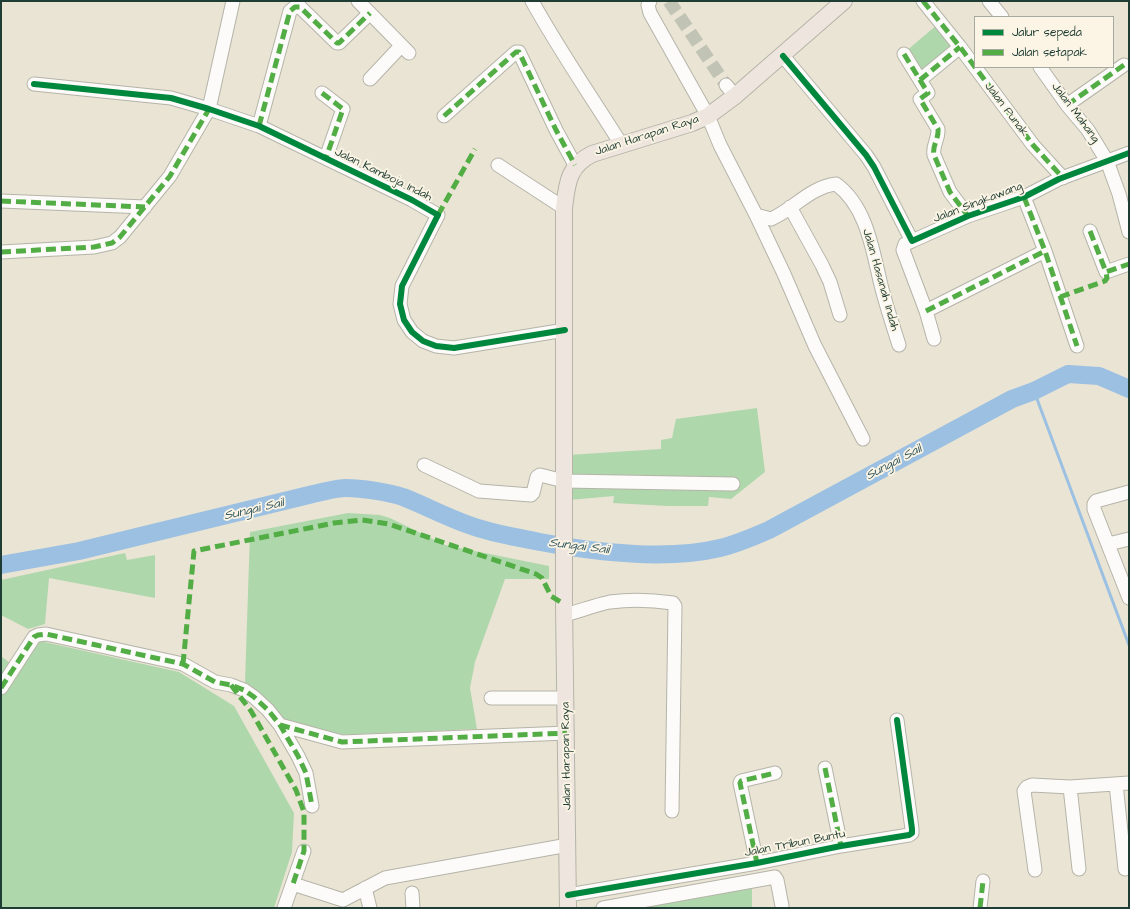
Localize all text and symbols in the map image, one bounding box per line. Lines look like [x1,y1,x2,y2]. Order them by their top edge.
legend [974,16,1114,68]
text: Jalur sepeda [1012,24,1082,41]
text: Jalan setapak [1012,44,1087,61]
street label: Jalan Punak [981,80,1031,140]
street label: Jalan Mahang [1048,80,1102,146]
street label: Jalan Harapan Raya [593,112,701,160]
street label: Jalan Kamboja Indah [332,145,434,205]
street label: Jalan Singkawang [931,179,1025,227]
street label: Jalan Hasanah Indah [859,227,901,333]
water label: Sungai Sail [863,442,925,484]
water label: Sungai Sail [223,496,285,524]
water label: Sungai Sail [548,536,610,558]
street label: Jalan Harapan Raya [559,702,575,810]
street label: Jalan Tribun Buntu [743,827,847,861]

